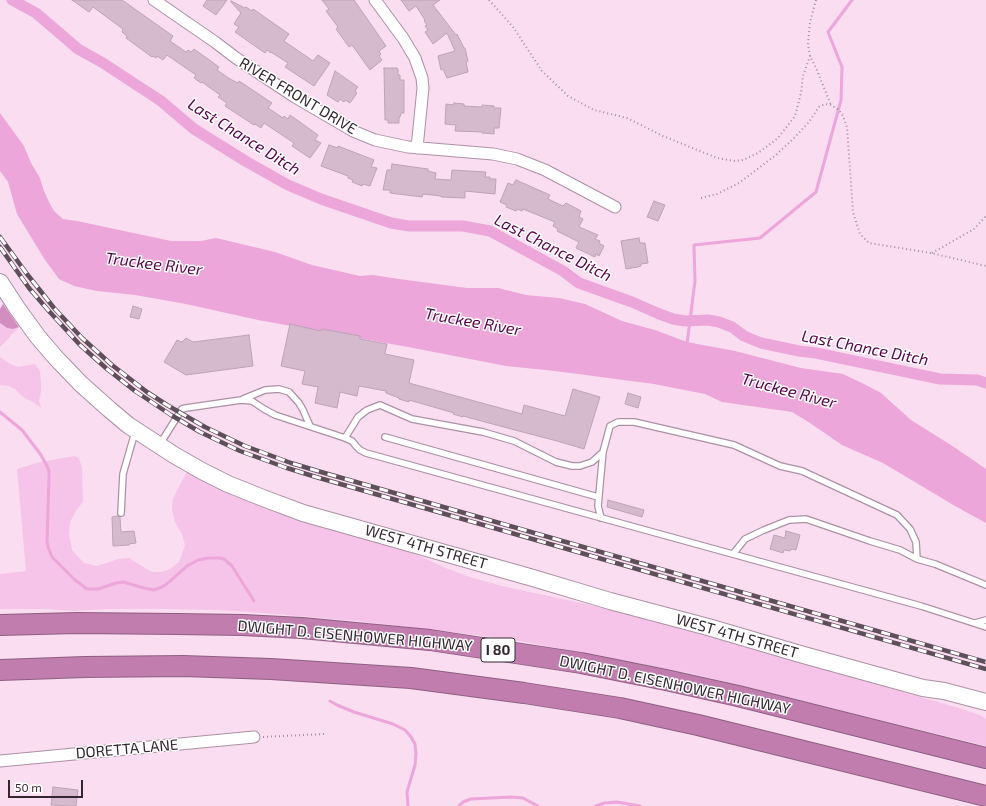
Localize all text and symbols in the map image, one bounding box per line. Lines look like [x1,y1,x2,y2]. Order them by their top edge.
street label: RIVER FRONT DRIVE [236,54,360,138]
water label: Last Chance Ditch [184,95,304,179]
water label: Last Chance Ditch [491,210,615,286]
water label: Truckee River [104,249,204,279]
water label: Truckee River [423,304,523,340]
water label: Last Chance Ditch [800,326,930,370]
water label: Truckee River [739,369,839,413]
street label: WEST 4TH STREET [363,521,489,573]
street label: WEST 4TH STREET [674,610,800,662]
street label: DWIGHT D. EISENHOWER HIGHWAY [237,617,473,655]
road number: I 80 [481,638,515,662]
street label: DWIGHT D. EISENHOWER HIGHWAY [558,652,792,718]
street label: DORETTA LANE [75,736,179,762]
scale bar [10,772,85,798]
text: 50 m [15,780,42,794]

